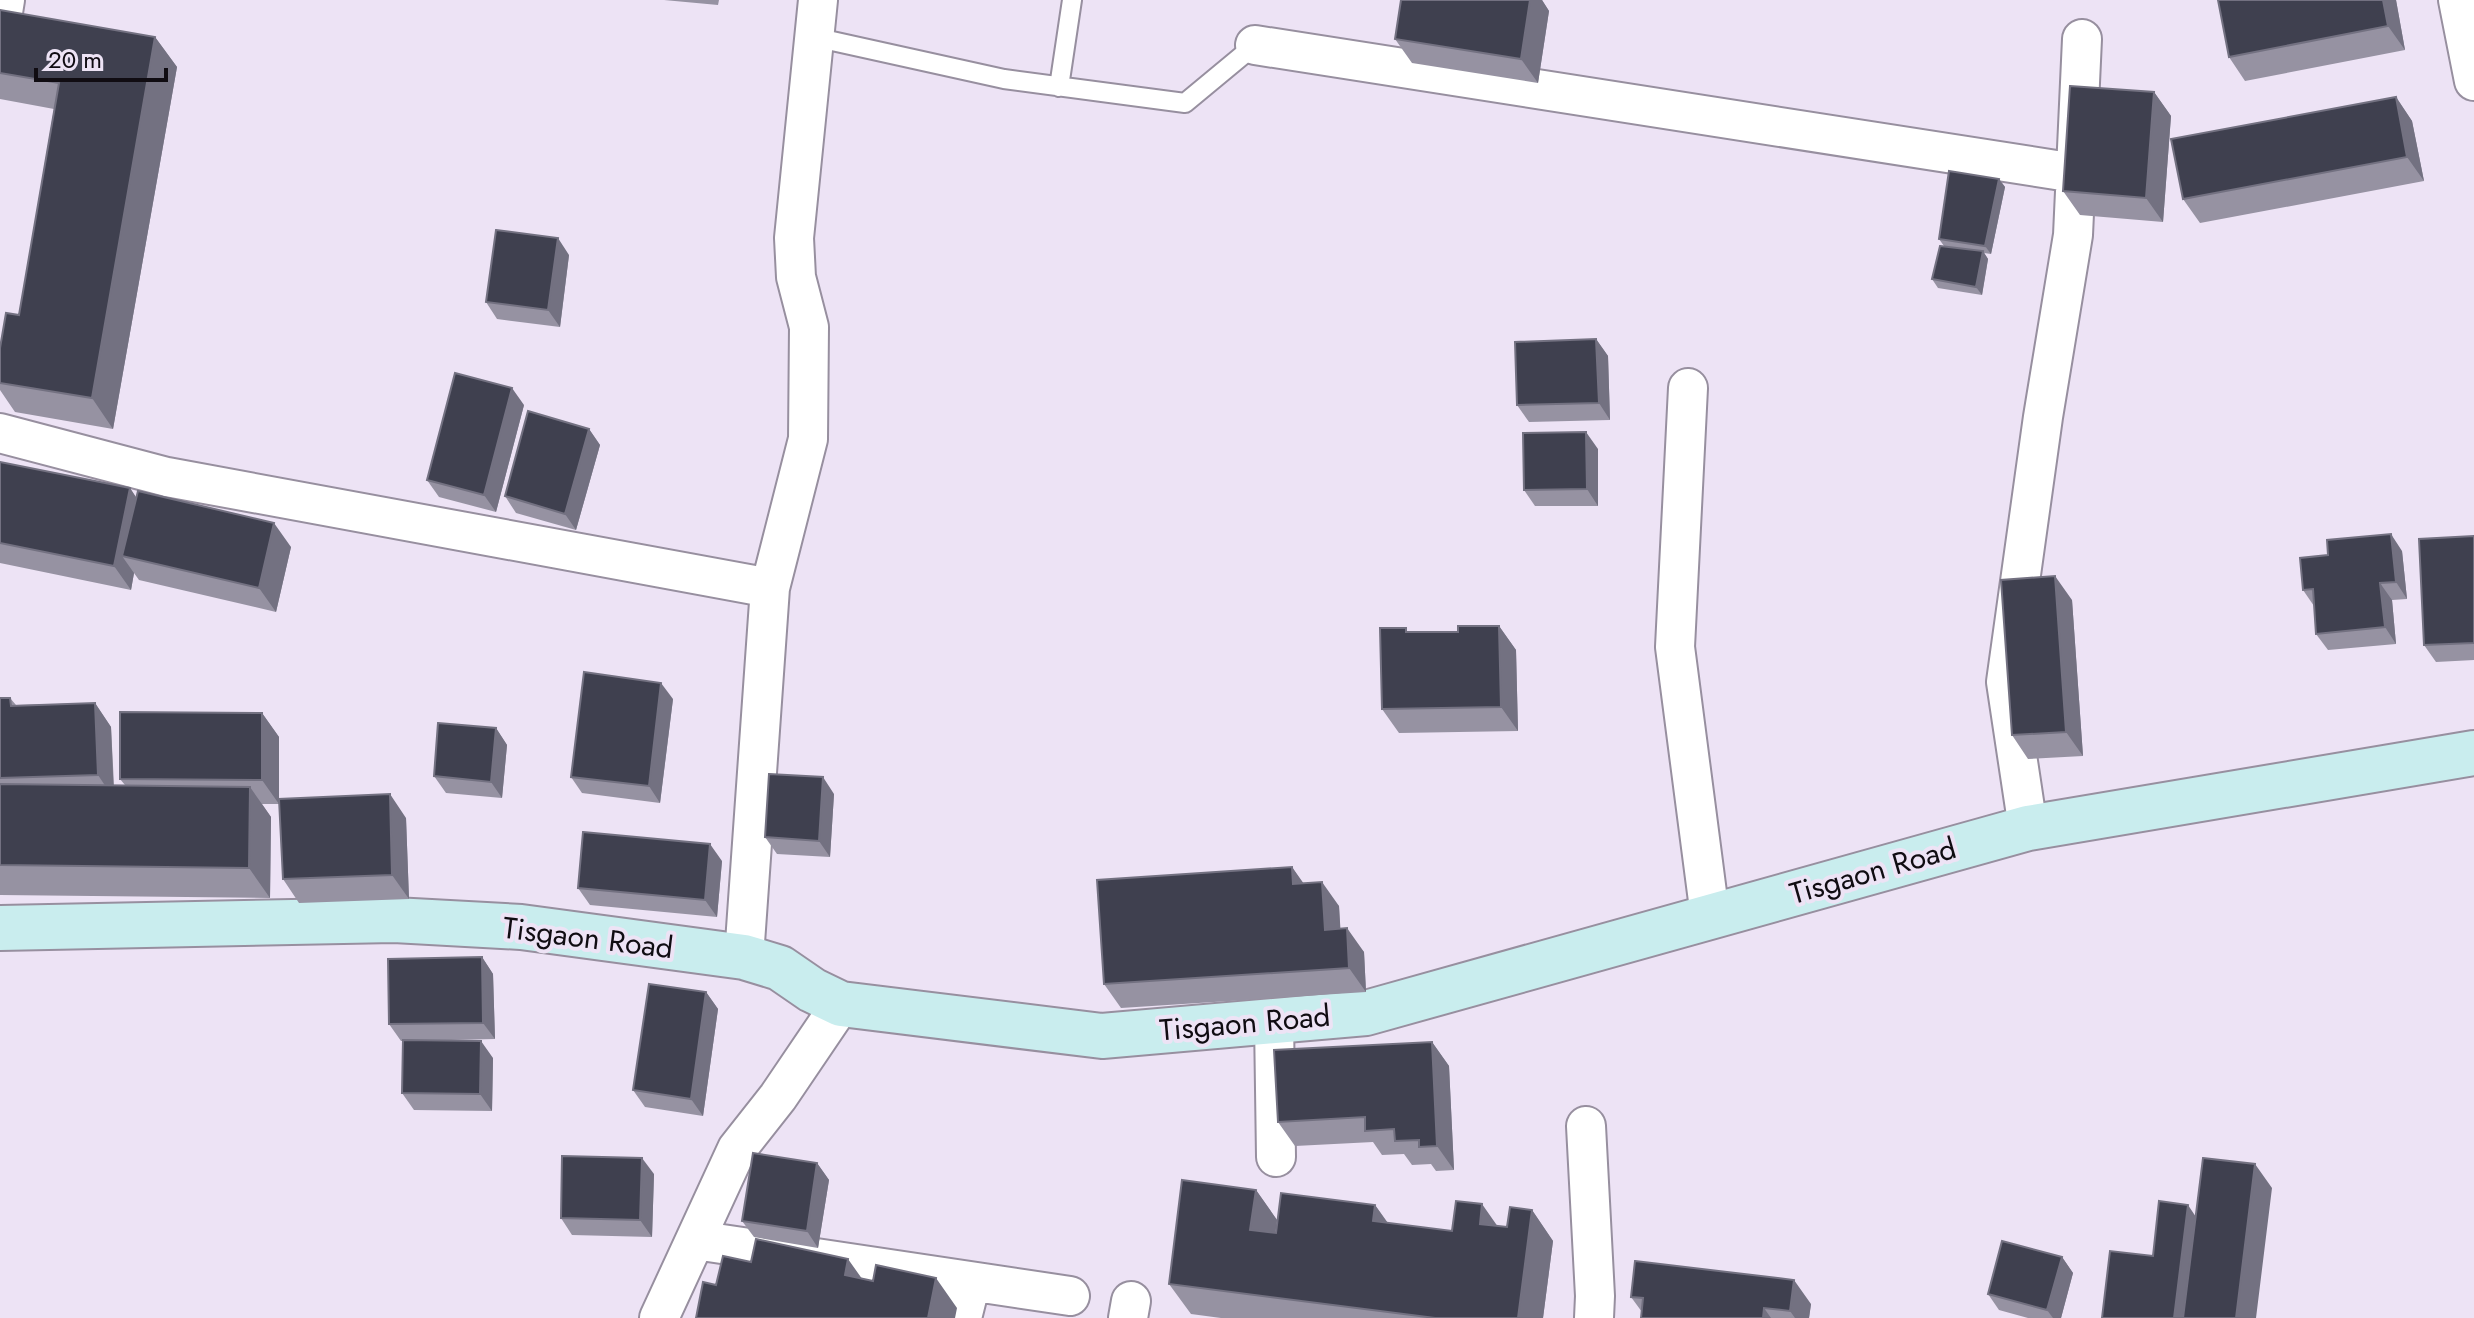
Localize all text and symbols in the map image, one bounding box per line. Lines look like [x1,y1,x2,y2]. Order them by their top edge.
scale bar [36,32,166,82]
text: 20 m [48,42,102,77]
street label: Tisgaon Road [1785,826,1961,915]
street label: Tisgaon Road [500,906,676,969]
street label: Tisgaon Road [1158,994,1332,1051]

